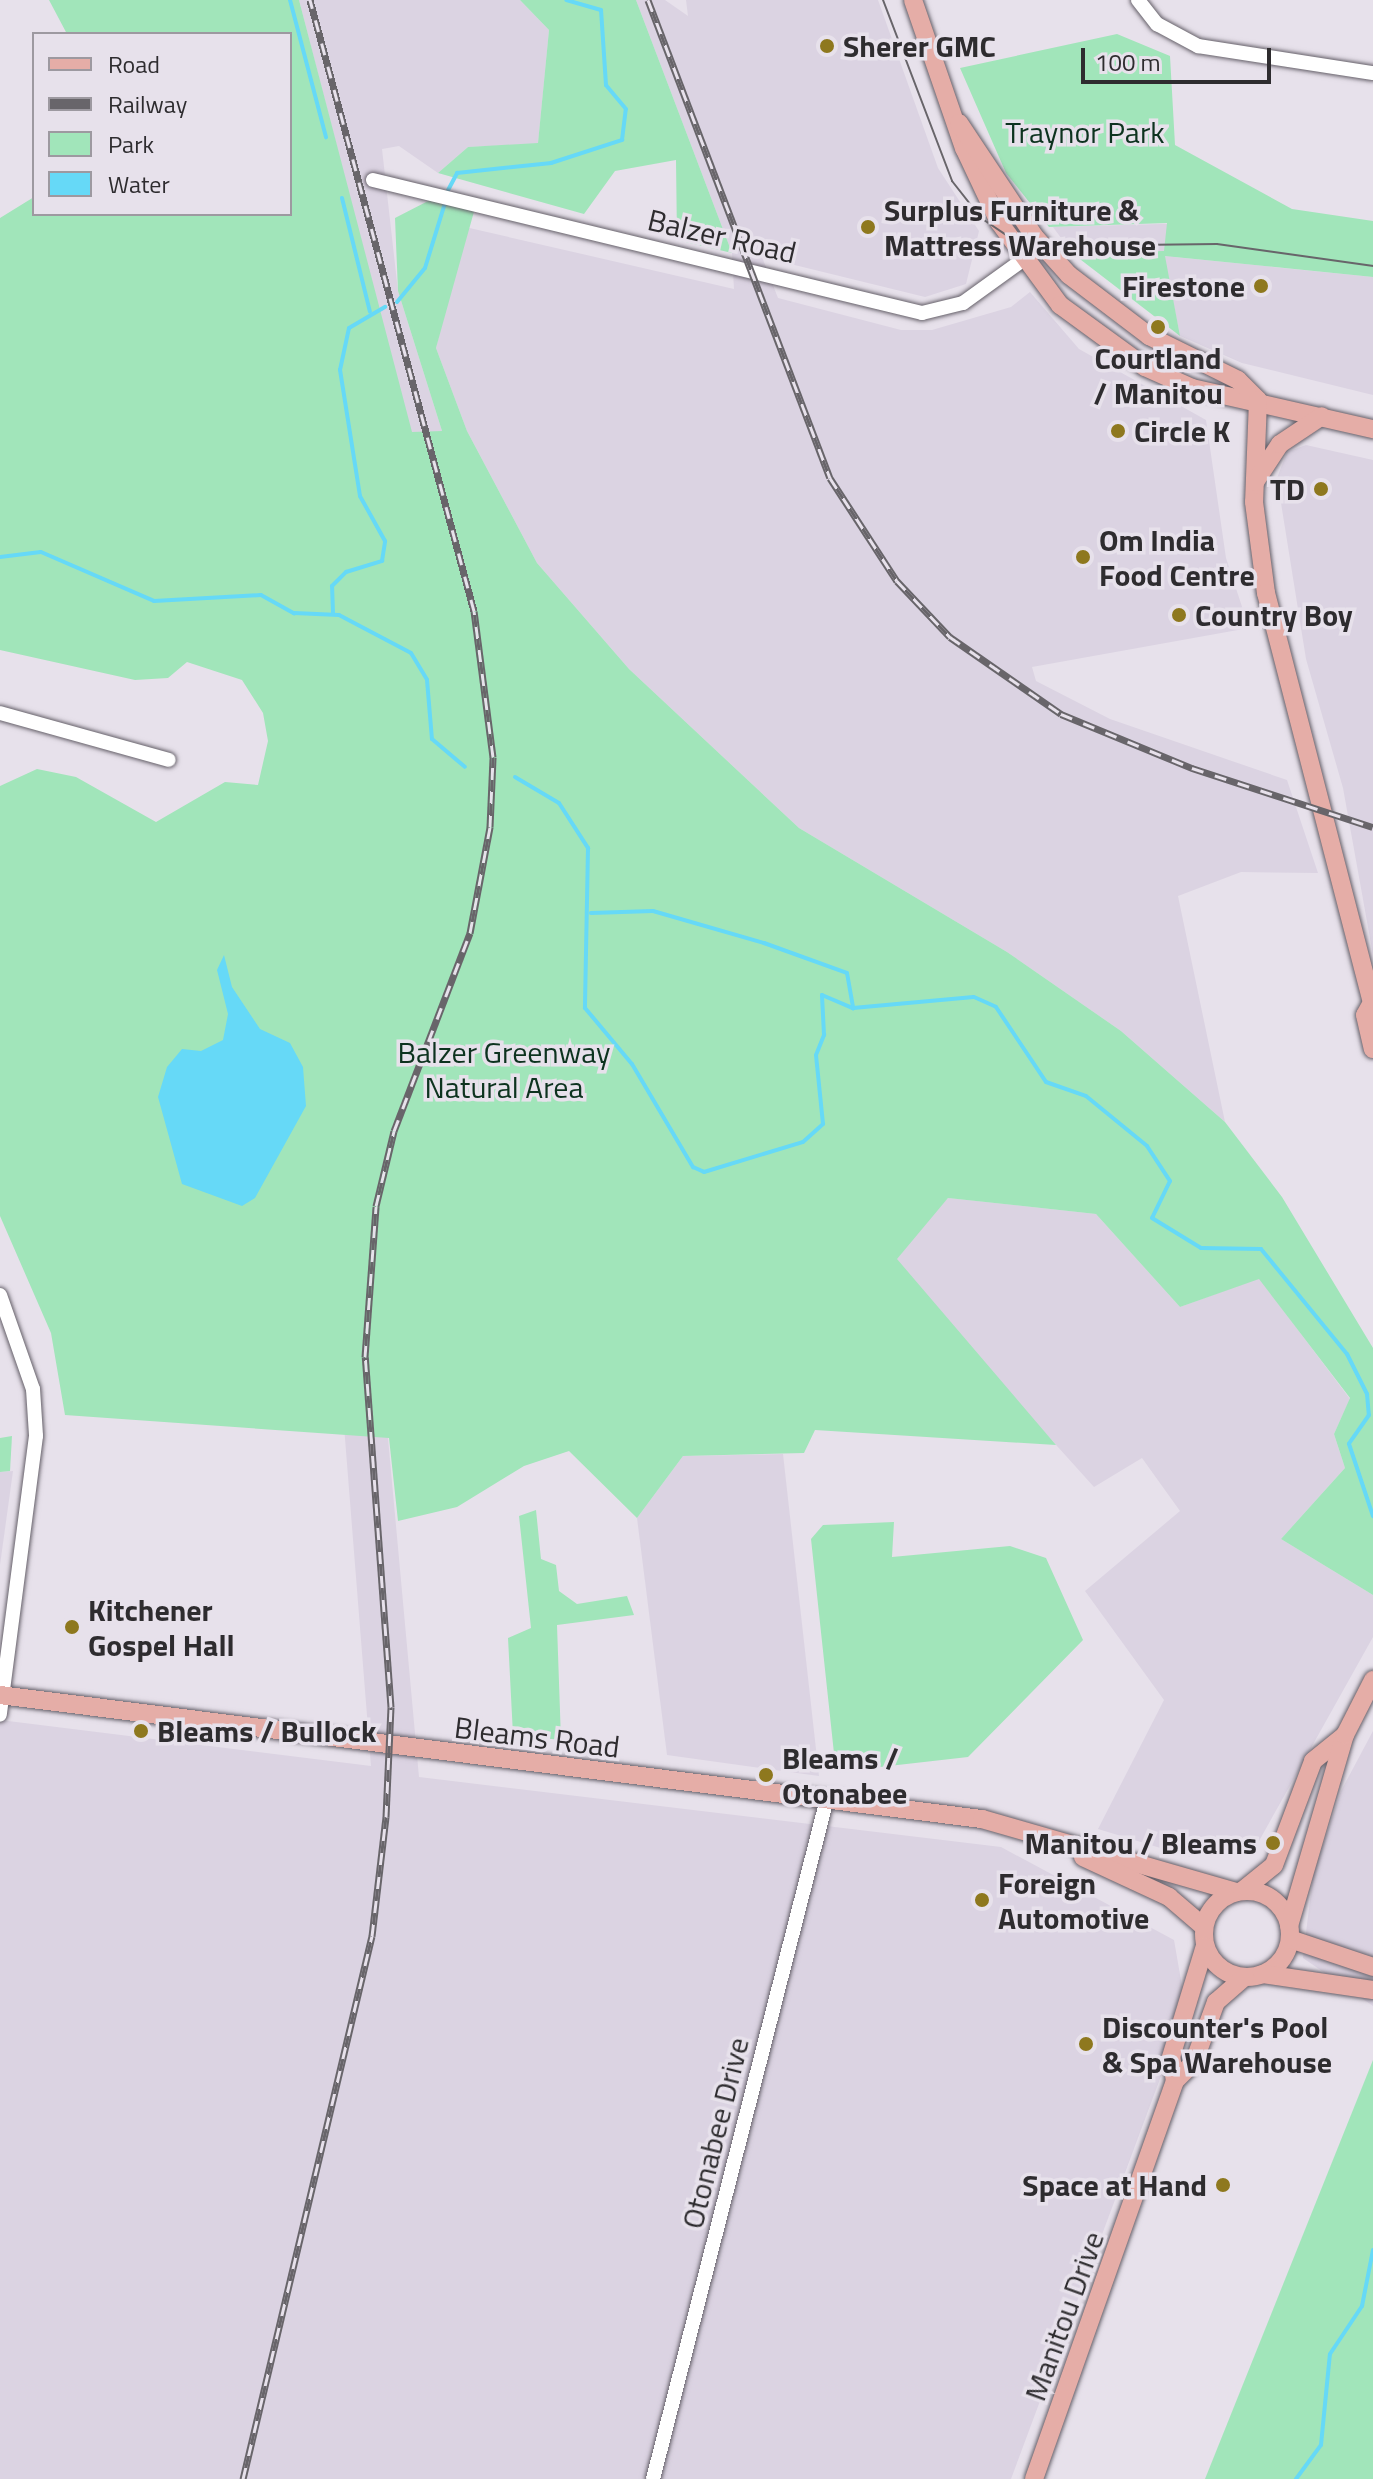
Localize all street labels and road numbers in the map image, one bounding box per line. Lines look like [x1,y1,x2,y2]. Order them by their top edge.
street label: Balzer Road [644,201,800,271]
street label: Bleams Road [452,1709,622,1765]
street label: Otonabee Drive [674,2034,756,2232]
street label: Manitou Drive [1017,2226,1111,2406]

